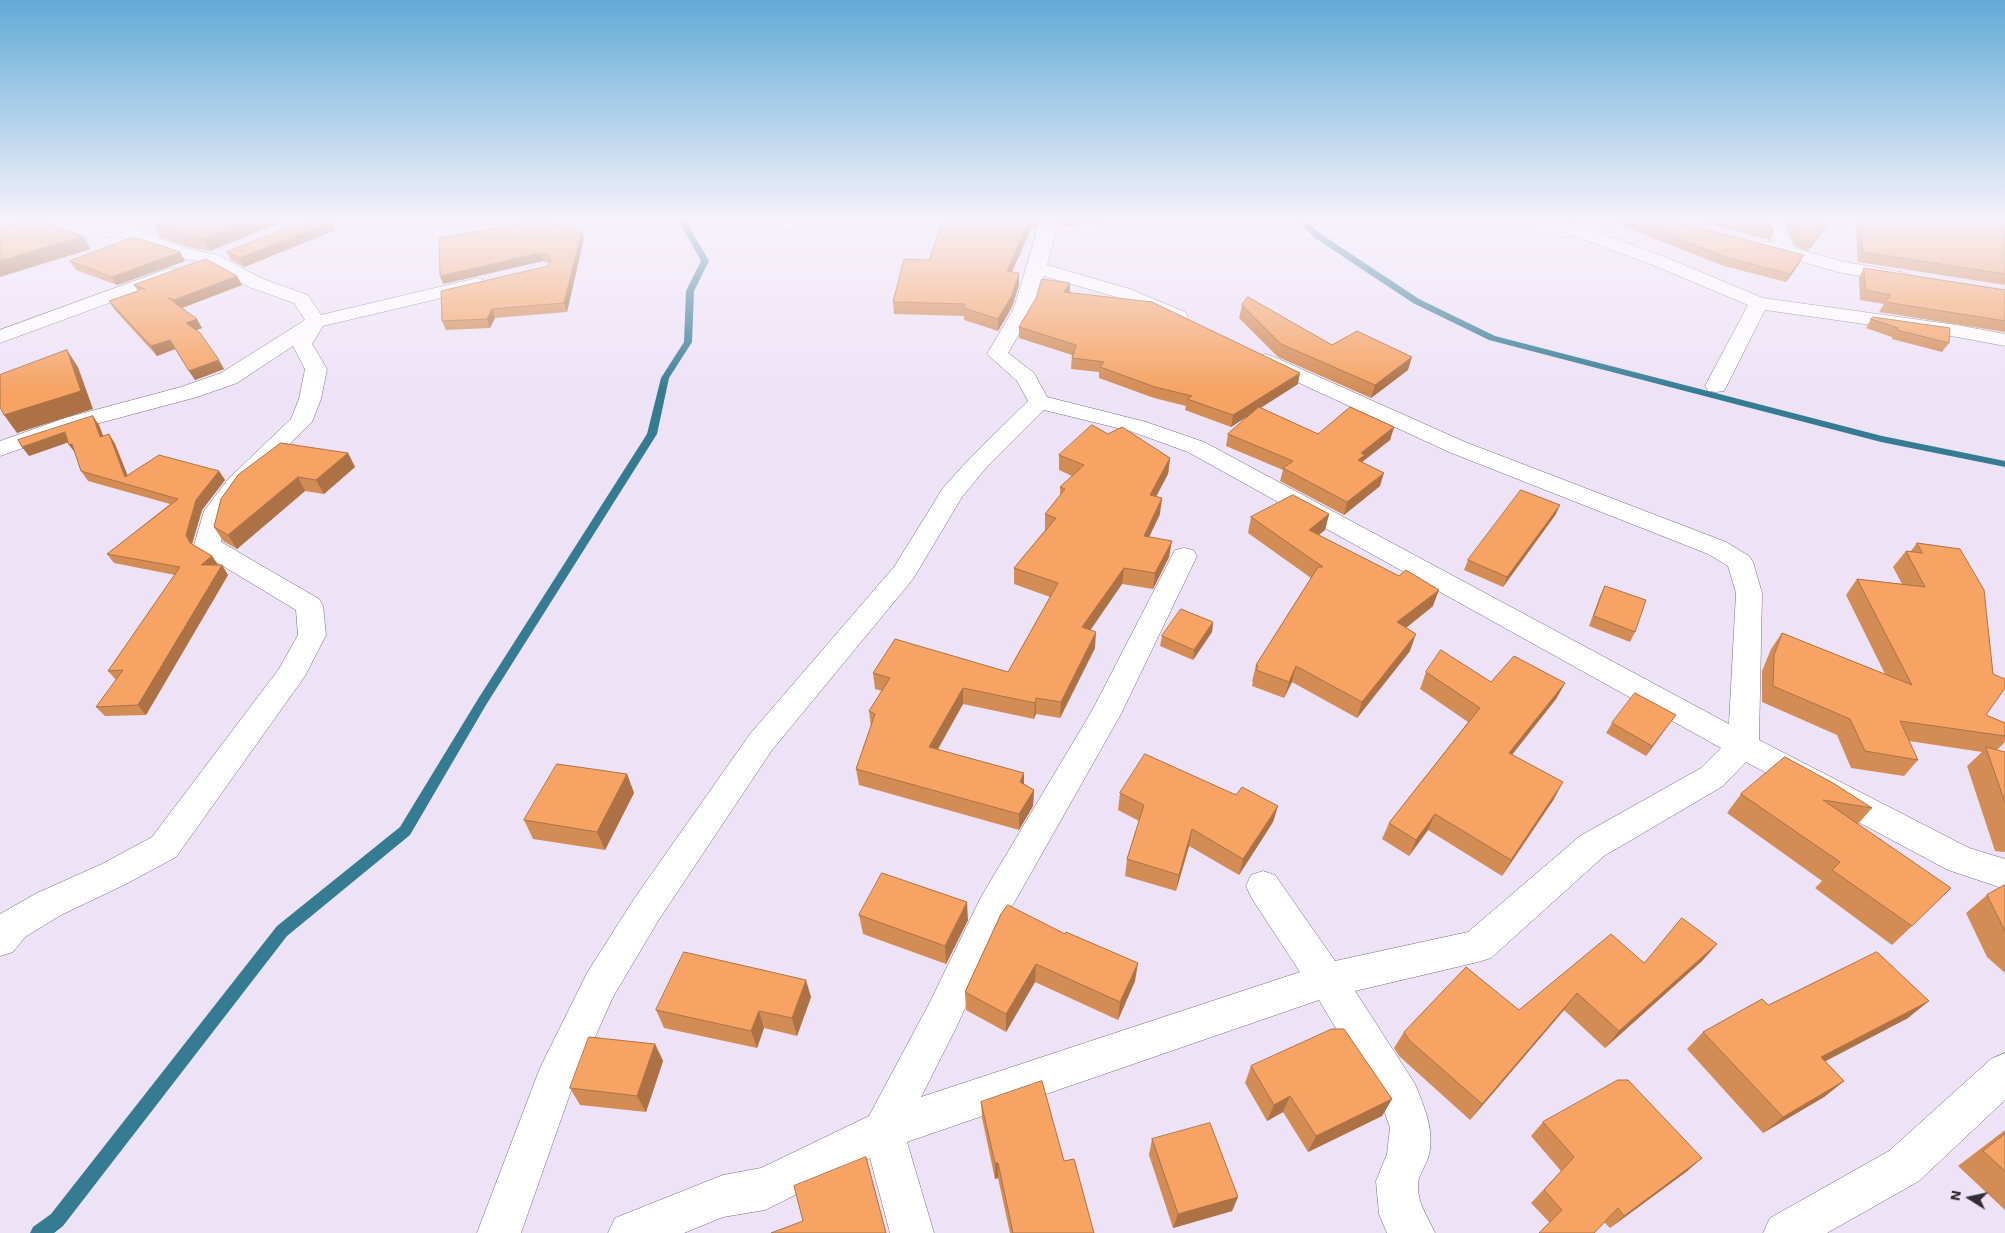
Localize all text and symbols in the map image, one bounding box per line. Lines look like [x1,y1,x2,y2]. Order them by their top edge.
north arrow [1945,1173,1995,1223]
text: N [1946,1189,1964,1202]

